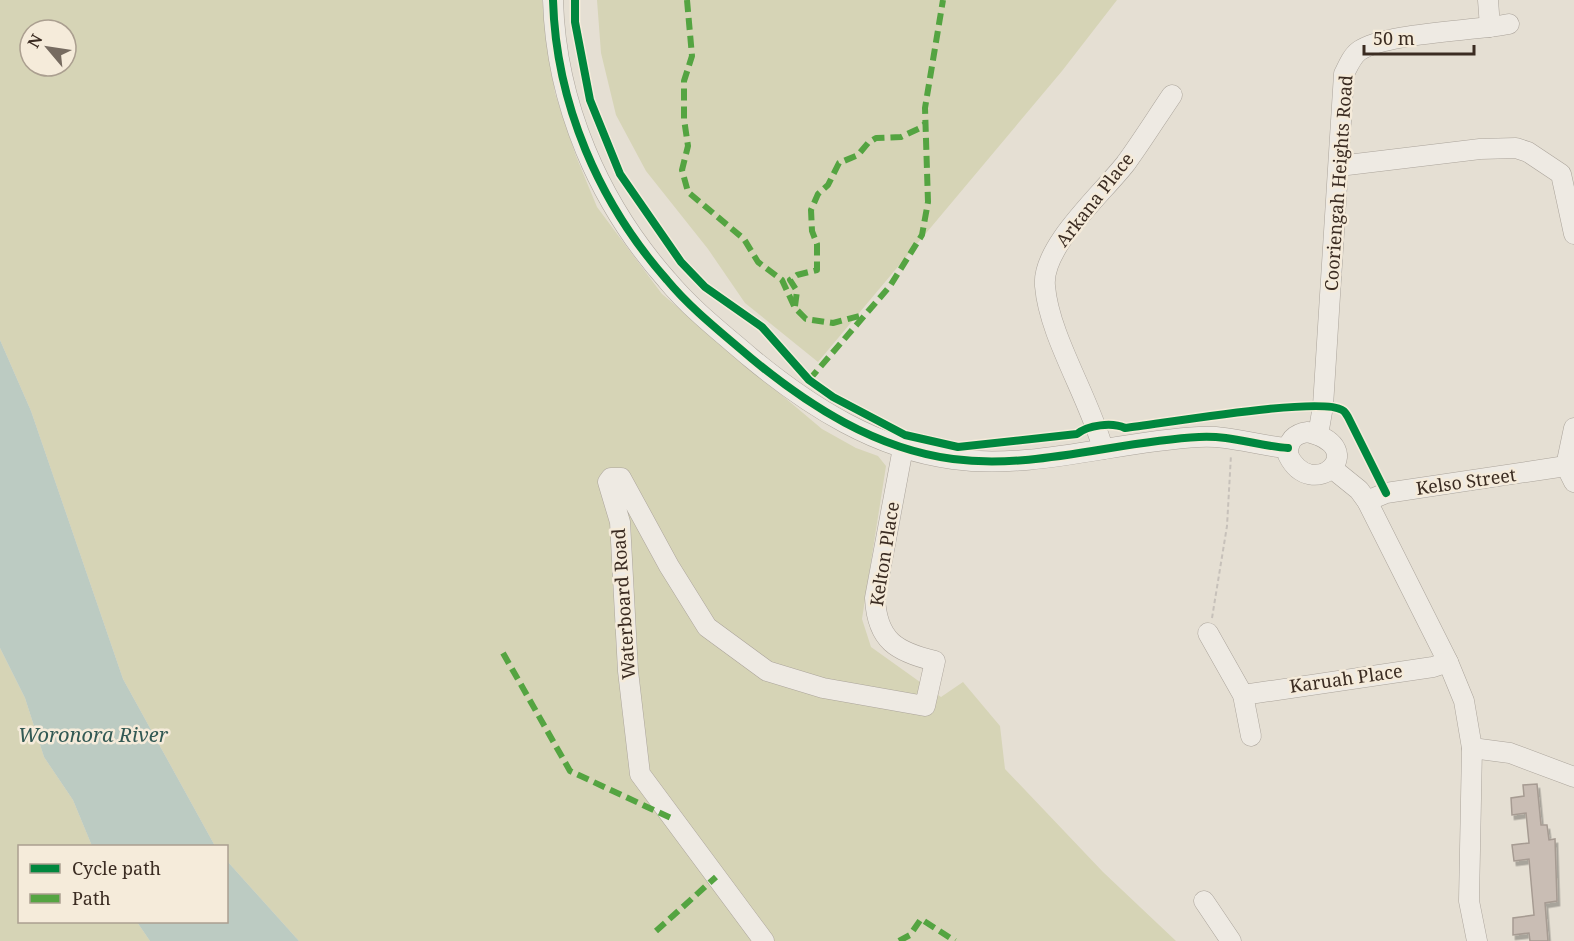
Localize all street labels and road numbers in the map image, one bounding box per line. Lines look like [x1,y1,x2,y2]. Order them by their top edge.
street label: Cooriengah Heights Road [1318,74,1358,292]
street label: Arkana Place [1050,147,1139,251]
street label: Kelso Street [1414,462,1517,500]
street label: Kelton Place [864,500,904,608]
street label: Waterboard Road [606,528,640,680]
street label: Karuah Place [1288,658,1404,698]

